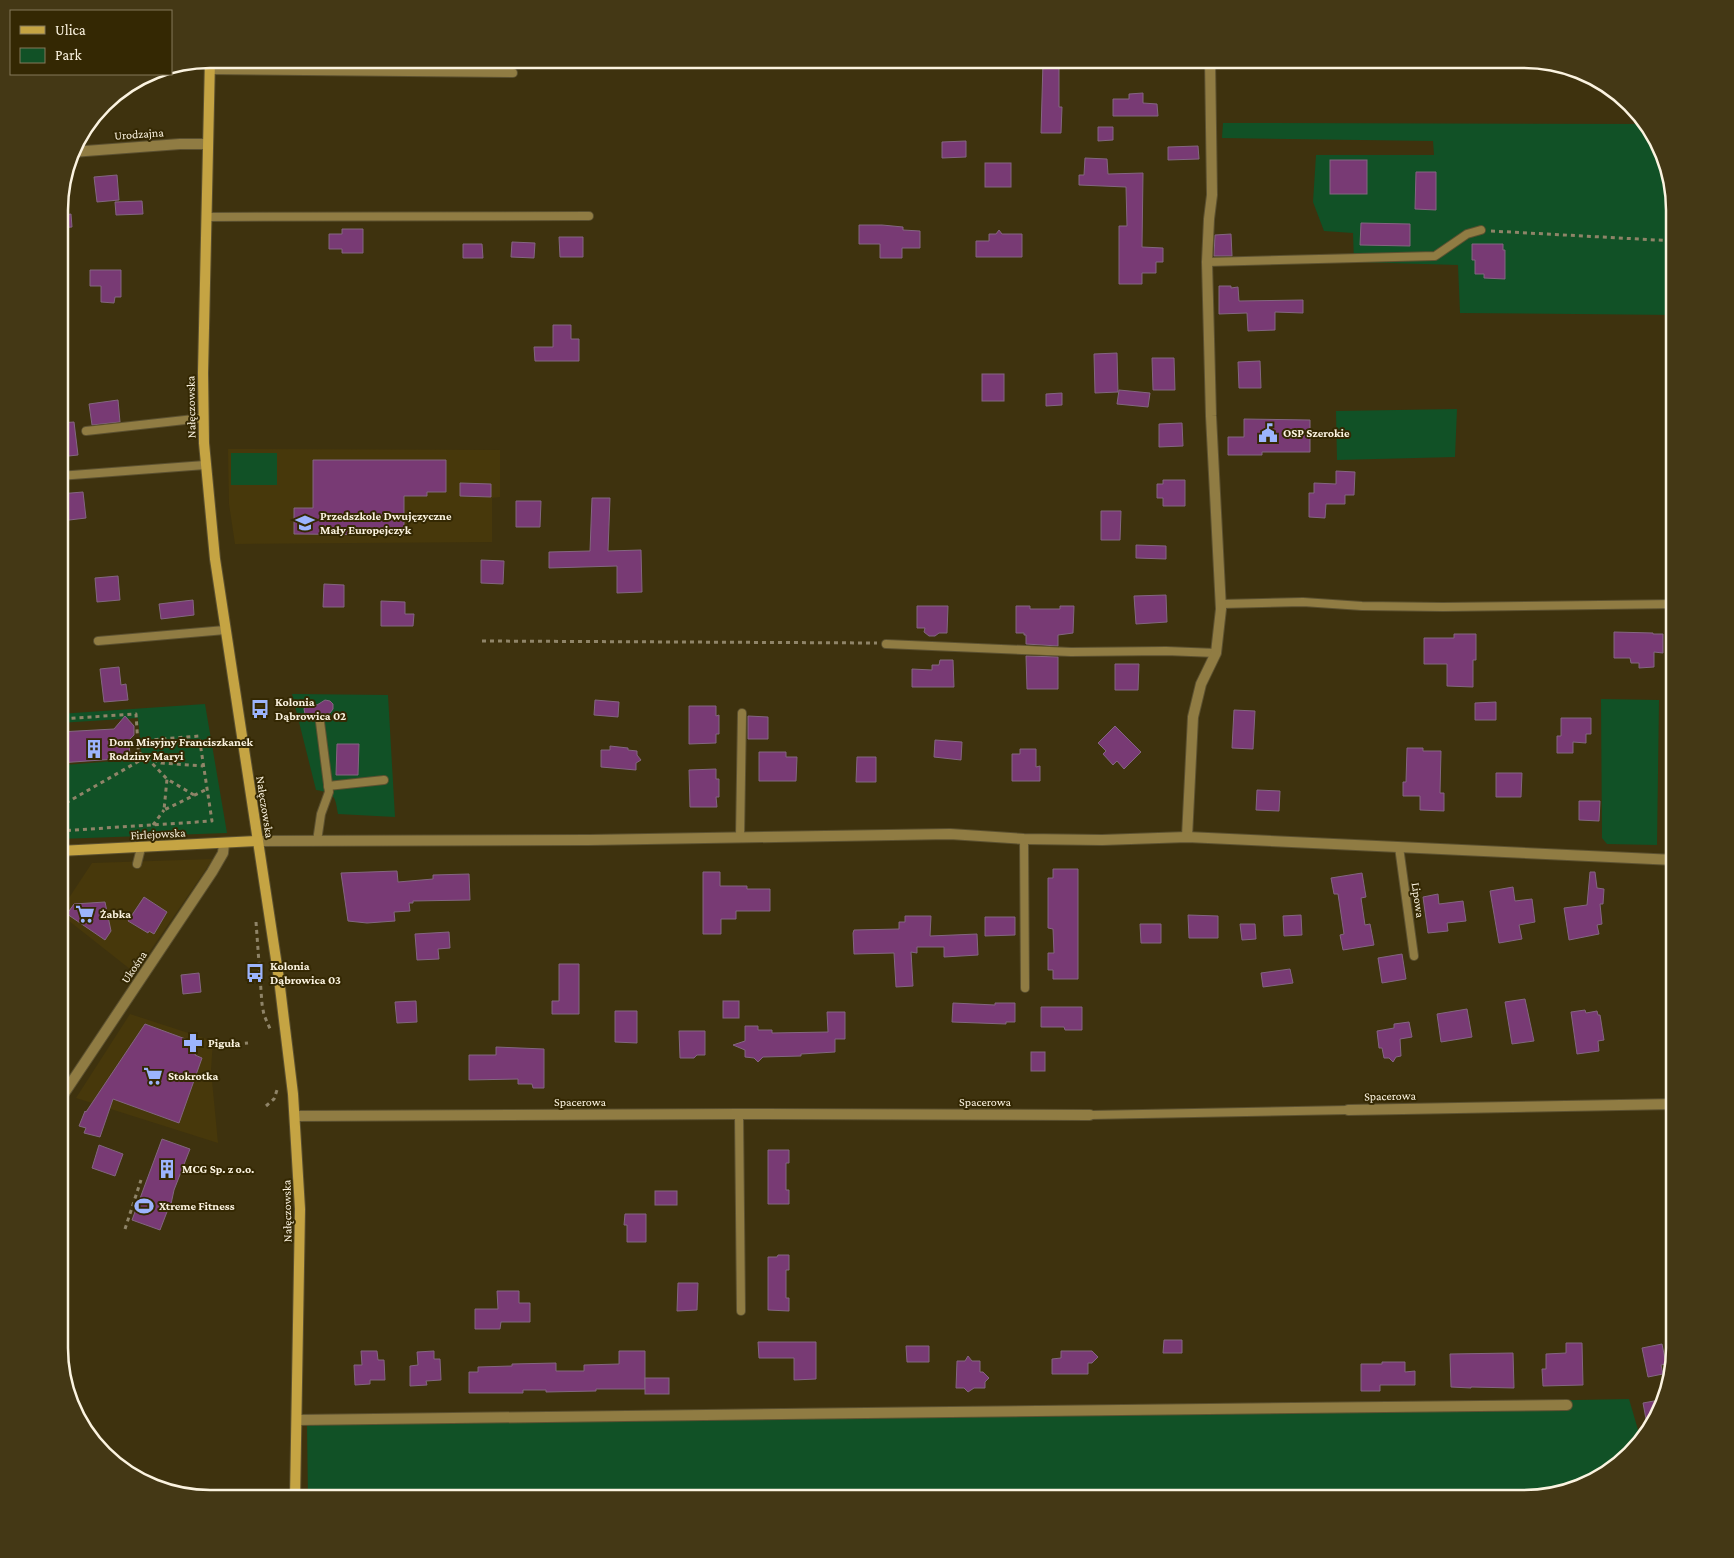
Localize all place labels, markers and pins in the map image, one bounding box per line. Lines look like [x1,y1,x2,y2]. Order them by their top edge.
public building icon: OSP Szerokie [1257,422,1279,444]
place label: OSP Szerokie [1283,426,1350,440]
place label: Przedszkole Dwujęzyczne Mały Europejczyk [320,509,452,537]
school or university icon: Przedszkole Dwujęzyczne Mały Europejczyk [294,512,316,534]
place label: Kolonia Dąbrowica 02 [275,695,346,723]
bus stop icon: Kolonia Dąbrowica 02 [249,698,271,720]
place label: Dom Misyjny Franciszkanek Rodziny Maryi [109,735,253,763]
building icon: Dom Misyjny Franciszkanek Rodziny Maryi [83,738,105,760]
supermarket icon: Żabka [74,903,96,925]
place label: Żabka [100,907,131,921]
place label: Kolonia Dąbrowica 03 [270,959,341,987]
bus stop icon: Kolonia Dąbrowica 03 [244,962,266,984]
pharmacy icon: Piguła [182,1032,204,1054]
place label: Piguła [208,1036,241,1050]
supermarket icon: Stokrotka [142,1065,164,1087]
place label: Stokrotka [168,1069,218,1083]
building icon: MCG Sp. z o.o. [156,1158,178,1180]
place label: MCG Sp. z o.o. [182,1162,254,1176]
sports icon: Xtreme Fitness [133,1195,155,1217]
place label: Xtreme Fitness [159,1199,235,1213]

